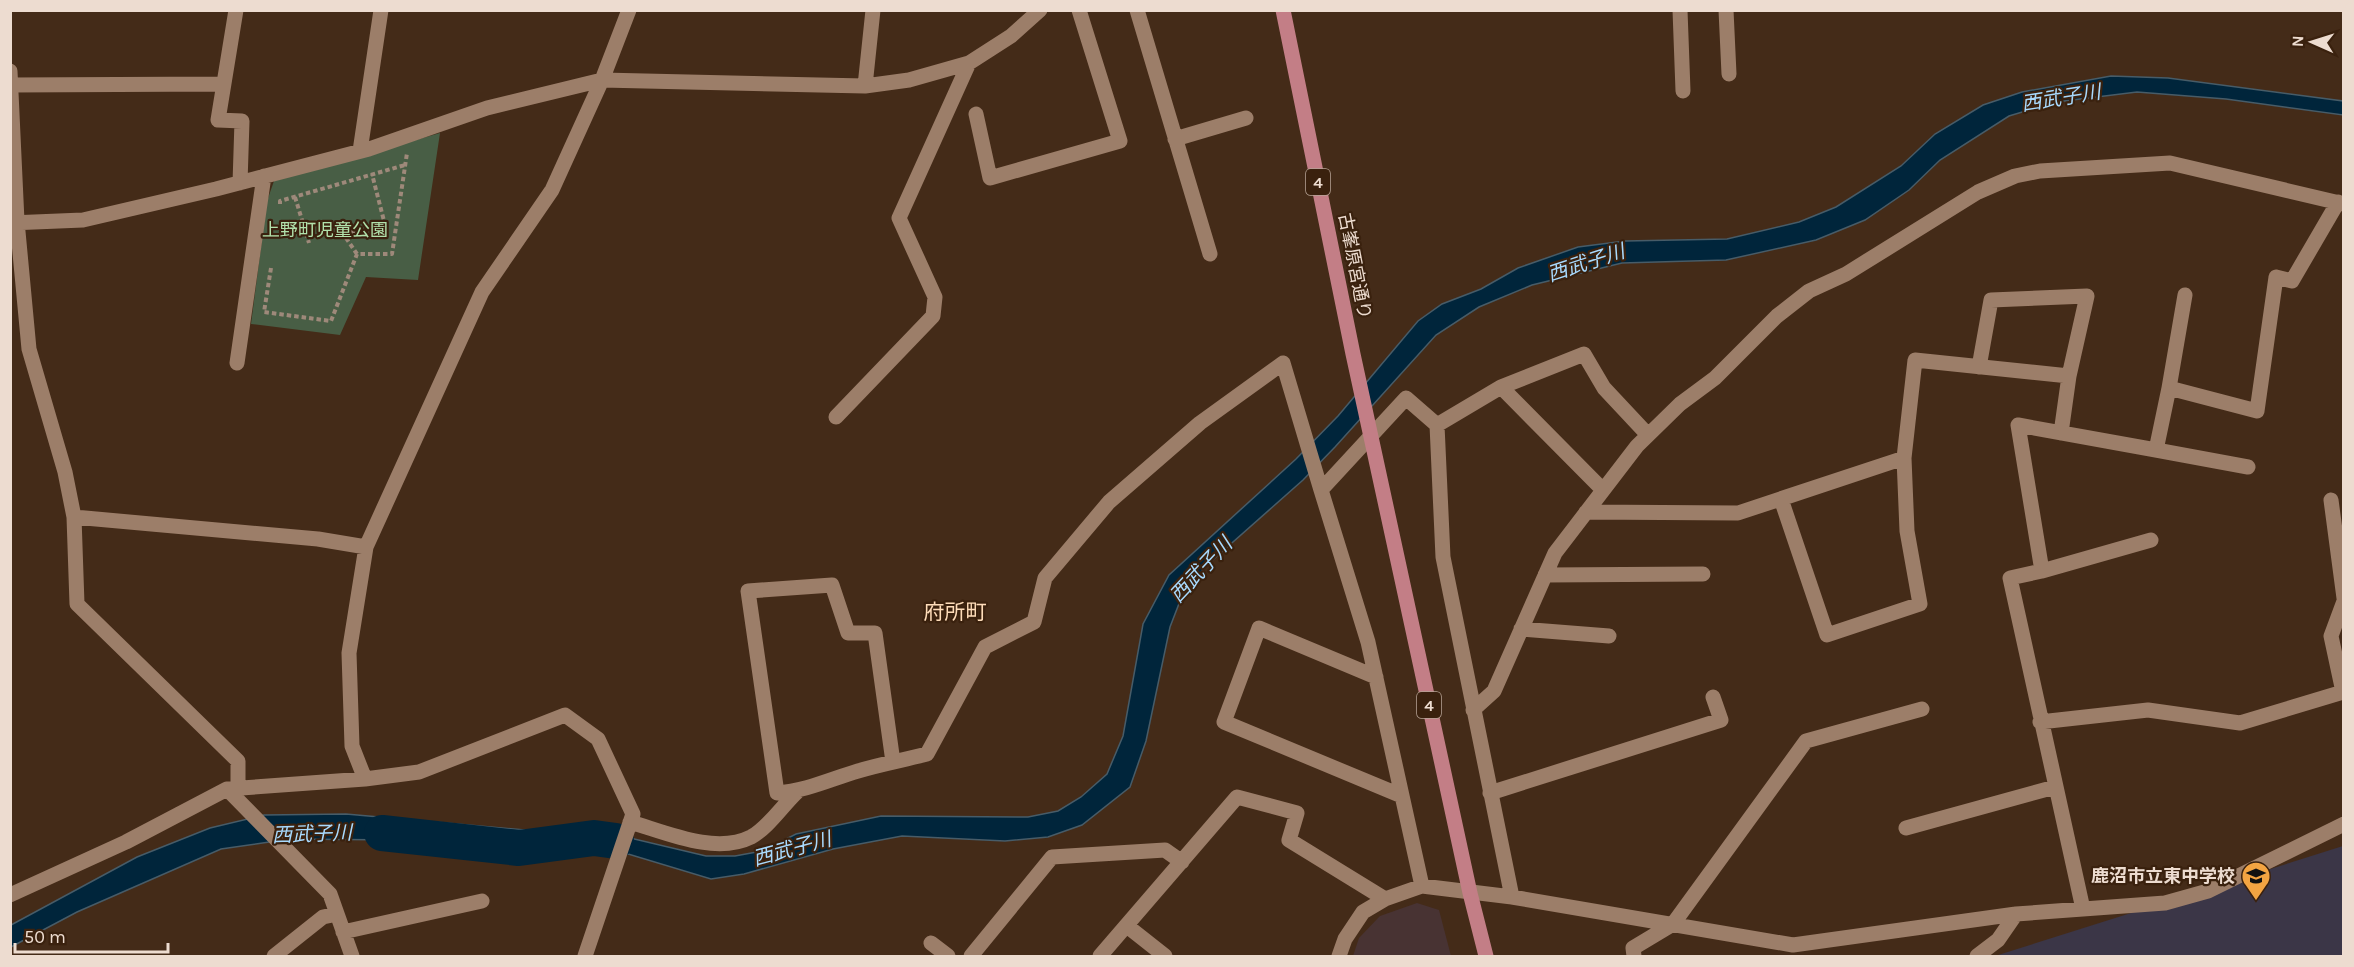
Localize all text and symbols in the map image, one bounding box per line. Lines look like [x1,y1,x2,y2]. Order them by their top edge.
north arrow [2282,12,2342,72]
text: N [2288,35,2307,47]
water label: 西武子川 [2020,80,2104,116]
road number: 4 [1306,169,1330,195]
street label: 古峯原宮通り [1334,211,1376,321]
park label: 上野町児童公園 [262,219,388,241]
water label: 西武子川 [1544,239,1629,286]
water label: 西武子川 [1165,531,1238,607]
district label: 府所町 [924,600,987,624]
road number: 4 [1417,692,1441,718]
water label: 西武子川 [272,821,354,847]
water label: 西武子川 [750,827,836,870]
school or university icon: 鹿沼市立東中学校 [2240,860,2272,902]
place label: 鹿沼市立東中学校 [2091,865,2235,887]
scale bar [15,916,168,954]
text: 50 m [24,926,66,948]

